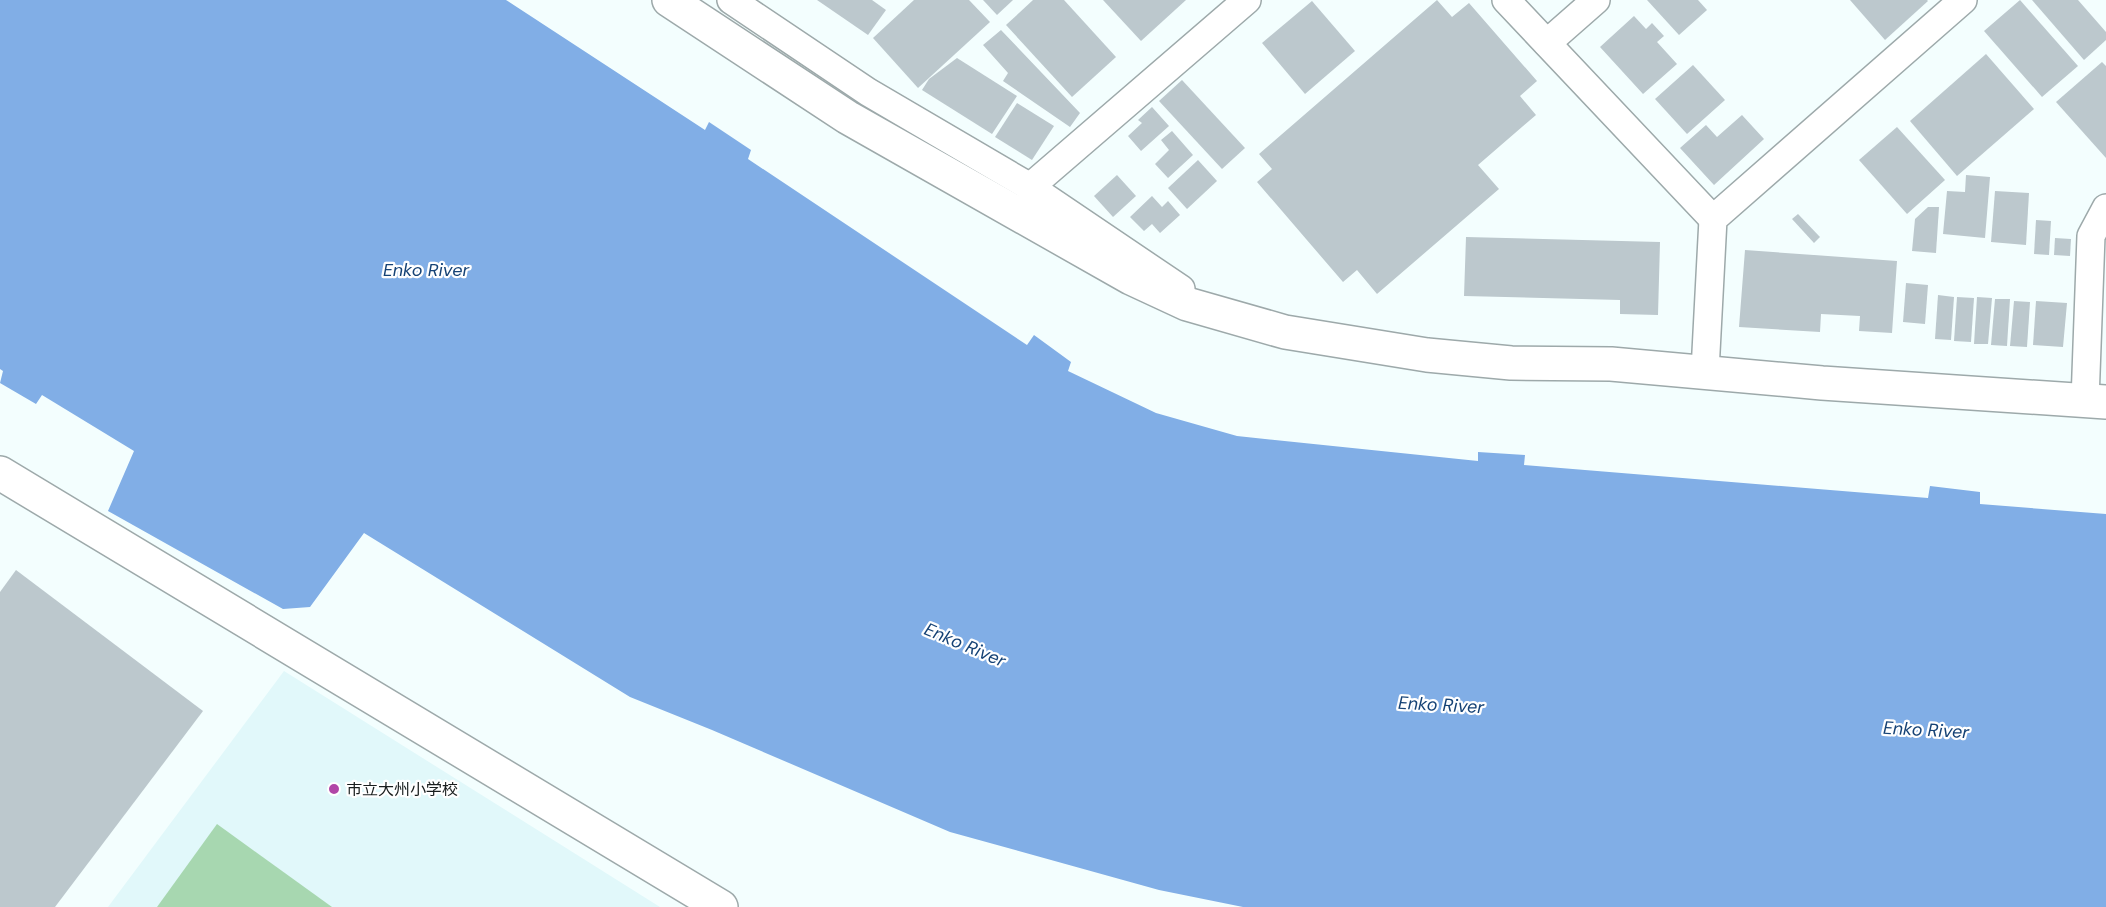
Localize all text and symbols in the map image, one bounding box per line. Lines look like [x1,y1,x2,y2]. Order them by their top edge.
water label: Enko River [383,258,470,282]
water label: Enko River [921,617,1011,673]
water label: Enko River [1397,691,1486,719]
water label: Enko River [1882,716,1971,744]
place label: 市立大州小学校 [346,779,458,800]
marker: 市立大州小学校 [327,782,341,796]

